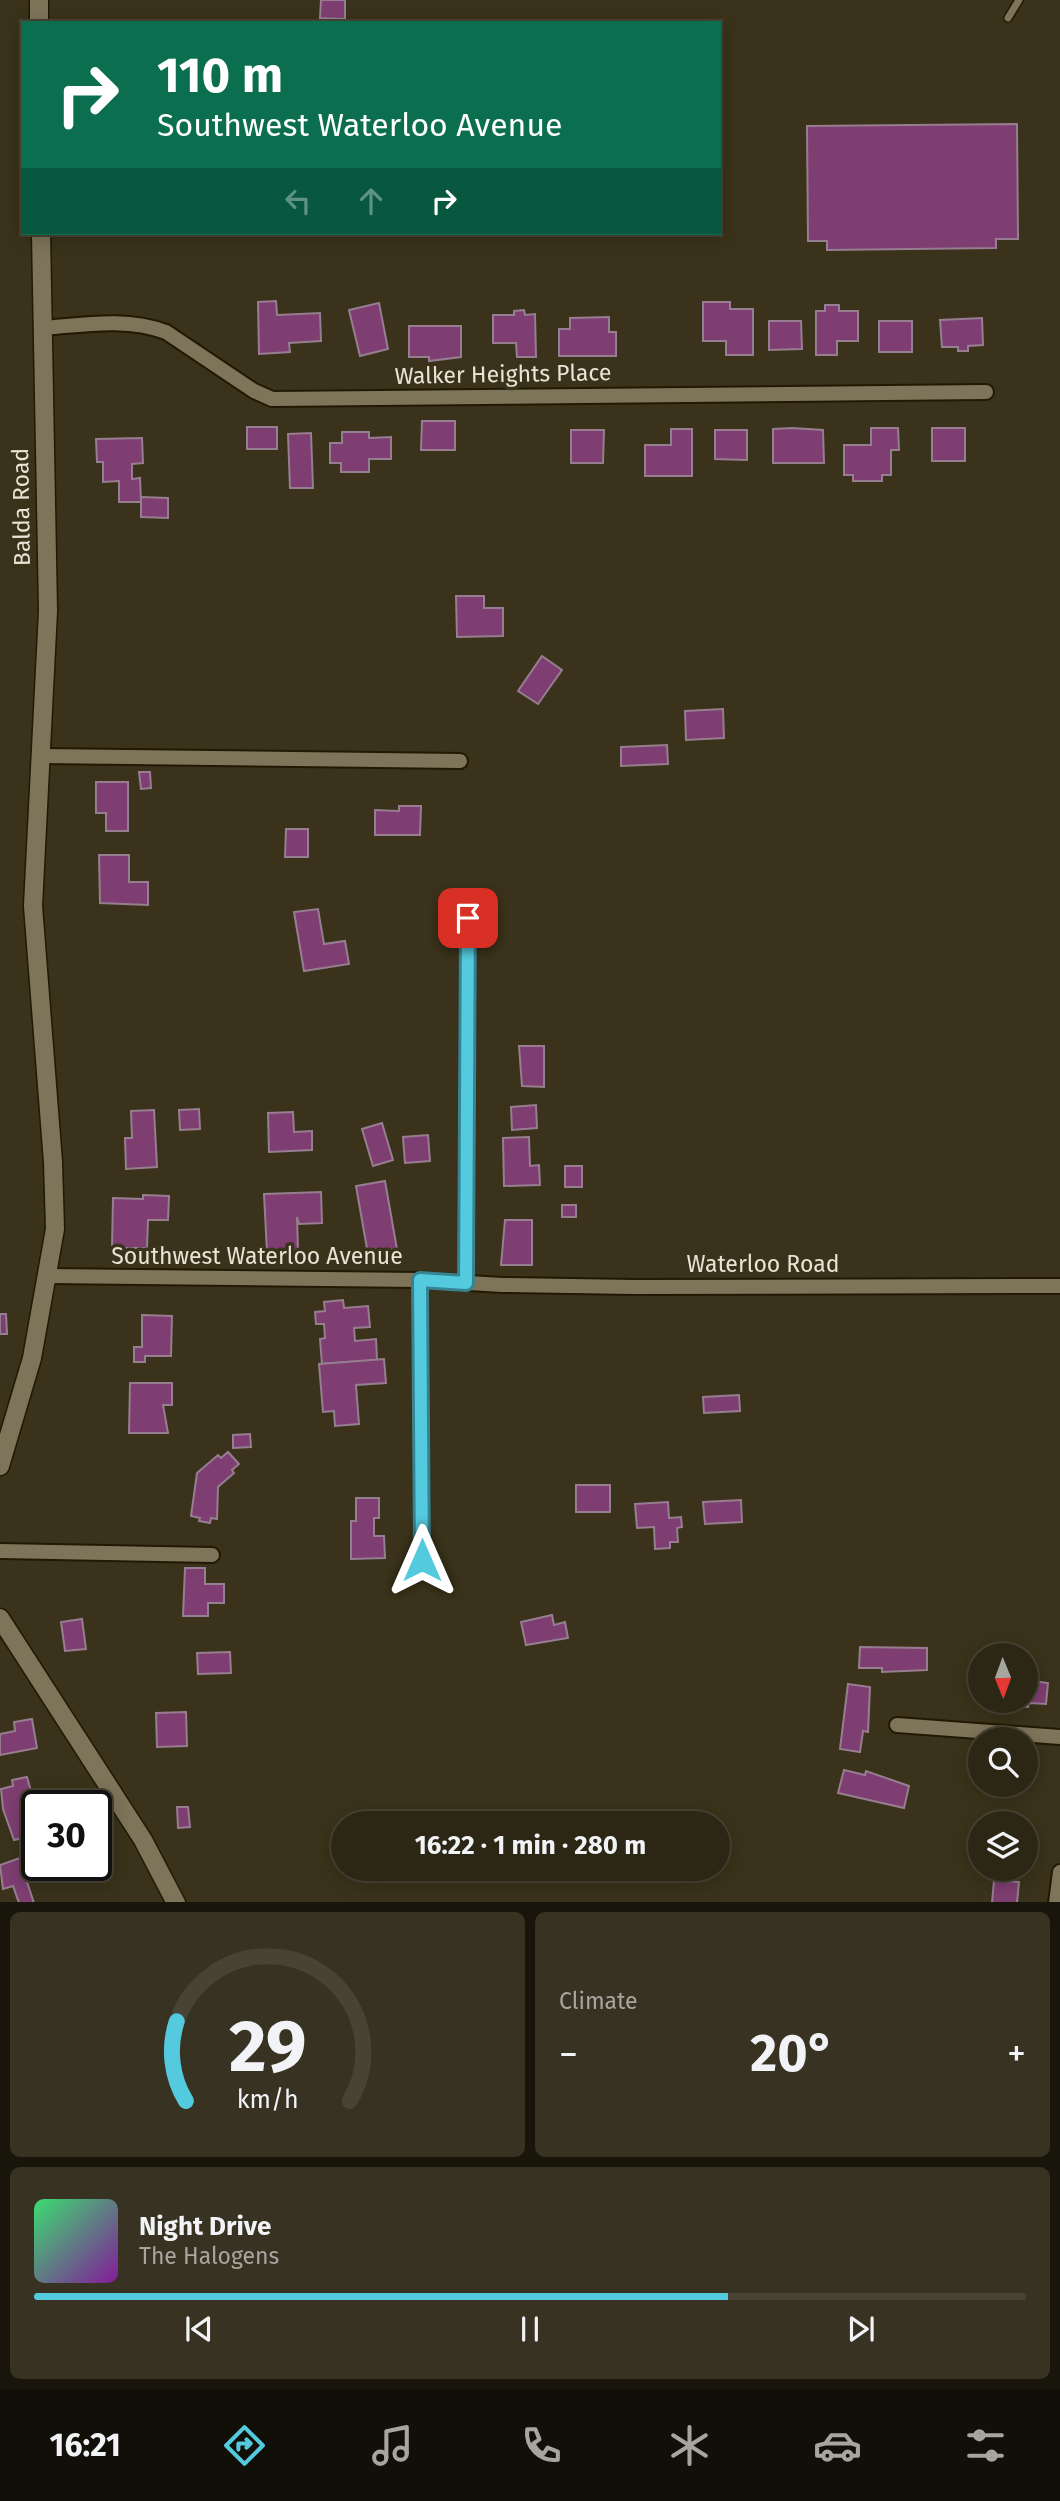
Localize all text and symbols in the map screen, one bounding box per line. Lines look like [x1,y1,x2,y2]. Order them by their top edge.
text: 110 m [157,46,283,105]
icon: right [42,49,133,140]
text: Southwest Waterloo Avenue [157,106,562,144]
icon: left [279,182,317,220]
icon: ahead [352,182,390,220]
icon: right [425,182,463,220]
street label: Walker Heights Place [394,358,612,390]
street label: Balda Road [6,448,36,566]
pin [438,888,498,948]
icon: arrive [449,899,487,937]
street label: Southwest Waterloo Avenue [111,1242,403,1270]
street label: Waterloo Road [687,1250,839,1278]
position arrow [385,1523,459,1597]
north arrow [968,1643,1038,1713]
map controls [968,1643,1038,1881]
button: search [968,1727,1038,1797]
speed limit sign: 30 [21,1790,112,1881]
button: layers [968,1811,1038,1881]
text: 16:22 · 1 min · 280 m [415,1830,646,1861]
text: Climate [559,1987,638,2015]
text: 29 [229,2003,306,2090]
text: 20° [750,2022,835,2085]
text: − [559,2031,578,2077]
text: + [1007,2031,1026,2077]
text: km/h [237,2084,298,2114]
text: Night Drive [139,2211,271,2242]
text: The Halogens [139,2242,279,2270]
icon: previous [180,2310,218,2348]
icon: pause [511,2310,549,2348]
icon: next [842,2310,880,2348]
icon: directions [220,2421,269,2470]
icon: music [368,2421,417,2470]
icon: phone [517,2421,566,2470]
icon: climate [665,2421,714,2470]
icon: car [813,2421,862,2470]
icon: filters [961,2421,1010,2470]
text: 16:21 [50,2426,121,2464]

